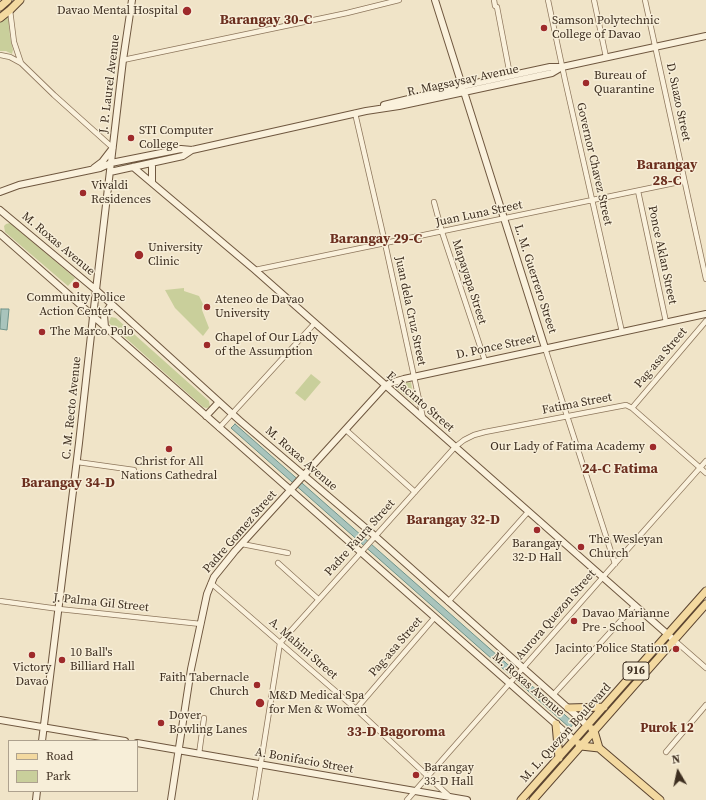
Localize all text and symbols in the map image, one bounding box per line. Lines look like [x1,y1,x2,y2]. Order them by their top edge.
place label: Davao Mental Hospital [57,4,178,18]
marker: Davao Mental Hospital [181,5,193,17]
district label: Barangay 30-C [220,12,312,28]
place label: Samson Polytechnic College of Davao [552,14,660,42]
marker: Samson Polytechnic College of Davao [539,23,549,33]
street label: J. P. Laurel Avenue [97,34,123,134]
street label: R. Magsaysay Avenue [406,62,520,100]
street label: D. Suazo Street [663,62,693,142]
place label: Bureau of Quarantine [594,69,655,97]
marker: Bureau of Quarantine [581,78,591,88]
street label: Governor Chavez Street [573,101,615,227]
place label: STI Computer College [139,124,213,152]
marker: STI Computer College [126,133,136,143]
district label: Barangay 28-C [637,157,697,190]
place label: Vivaldi Residences [91,179,151,207]
marker: Vivaldi Residences [78,188,88,198]
street label: Juan Luna Street [434,198,524,230]
street label: Ponce Aklan Street [645,204,679,306]
street label: M. Roxas Avenue [19,209,97,279]
street label: L. M. Guerrero Street [511,223,559,335]
district label: Barangay 29-C [330,231,422,247]
street label: Mapayapa Street [449,238,489,326]
place label: University Clinic [148,241,203,269]
marker: University Clinic [133,249,145,261]
street label: Juan dela Cruz Street [391,255,429,367]
marker: Community Police Action Center [71,280,81,290]
place label: Community Police Action Center [27,291,125,319]
place label: Ateneo de Davao University [215,293,304,321]
marker: Ateneo de Davao University [202,302,212,312]
place label: The Marco Polo [50,325,134,339]
street label: Pag-asa Street [632,325,690,391]
marker: The Marco Polo [37,327,47,337]
place label: Chapel of Our Lady of the Assumption [215,331,318,359]
street label: D. Ponce Street [455,332,537,362]
marker: Chapel of Our Lady of the Assumption [202,340,212,350]
street label: C. M. Recto Avenue [59,356,85,460]
street label: E. Jacinto Street [383,369,457,435]
street label: Fatima Street [541,390,613,418]
street label: M. Roxas Avenue [262,424,340,494]
place label: Our Lady of Fatima Academy [490,440,645,454]
marker: Our Lady of Fatima Academy [648,442,658,452]
marker: Christ for All Nations Cathedral [164,444,174,454]
place label: Christ for All Nations Cathedral [121,455,217,483]
district label: 24-C Fatima [582,461,658,477]
district label: Barangay 34-D [21,475,115,491]
street label: Padre Gomez Street [200,488,280,576]
street label: Padre Faura Street [322,497,398,579]
district label: Barangay 32-D [406,512,500,528]
marker: Barangay 32-D Hall [532,525,542,535]
place label: The Wesleyan Church [589,533,663,561]
place label: Barangay 32-D Hall [512,537,562,565]
marker: The Wesleyan Church [576,542,586,552]
street label: Aurora Quezon Street [513,567,599,663]
street label: J. Palma Gil Street [53,591,149,615]
place label: Davao Marianne Pre - School [582,607,670,635]
street label: Pag-asa Street [366,614,426,680]
street label: A. Mabini Street [266,615,340,683]
marker: Davao Marianne Pre - School [569,616,579,626]
place label: Jacinto Police Station [555,642,668,656]
marker: Jacinto Police Station [671,644,681,654]
place label: 10 Ball's Billiard Hall [70,646,135,674]
marker: Victory Davao [27,650,37,660]
street label: M. Roxas Avenue [489,650,567,720]
marker: 10 Ball's Billiard Hall [57,655,67,665]
place label: Victory Davao [13,661,51,689]
road number: 916 [623,662,649,680]
place label: Faith Tabernacle Church [159,671,249,699]
marker: Faith Tabernacle Church [252,680,262,690]
street label: M. L. Quezon Boulevard [518,680,614,786]
place label: M&D Medical Spa for Men & Women [269,689,367,717]
marker: M&D Medical Spa for Men & Women [254,697,266,709]
place label: Dover Bowling Lanes [169,709,247,737]
marker: Dover Bowling Lanes [156,718,166,728]
district label: Purok 12 [640,721,694,737]
district label: 33-D Bagoroma [347,724,445,740]
legend [8,740,138,792]
street label: A. Bonifacio Street [254,745,354,777]
text: Road [46,748,73,764]
north arrow [658,752,698,792]
text: N [671,752,681,768]
place label: Barangay 33-D Hall [424,761,474,789]
text: Park [46,768,71,784]
marker: Barangay 33-D Hall [411,770,421,780]

